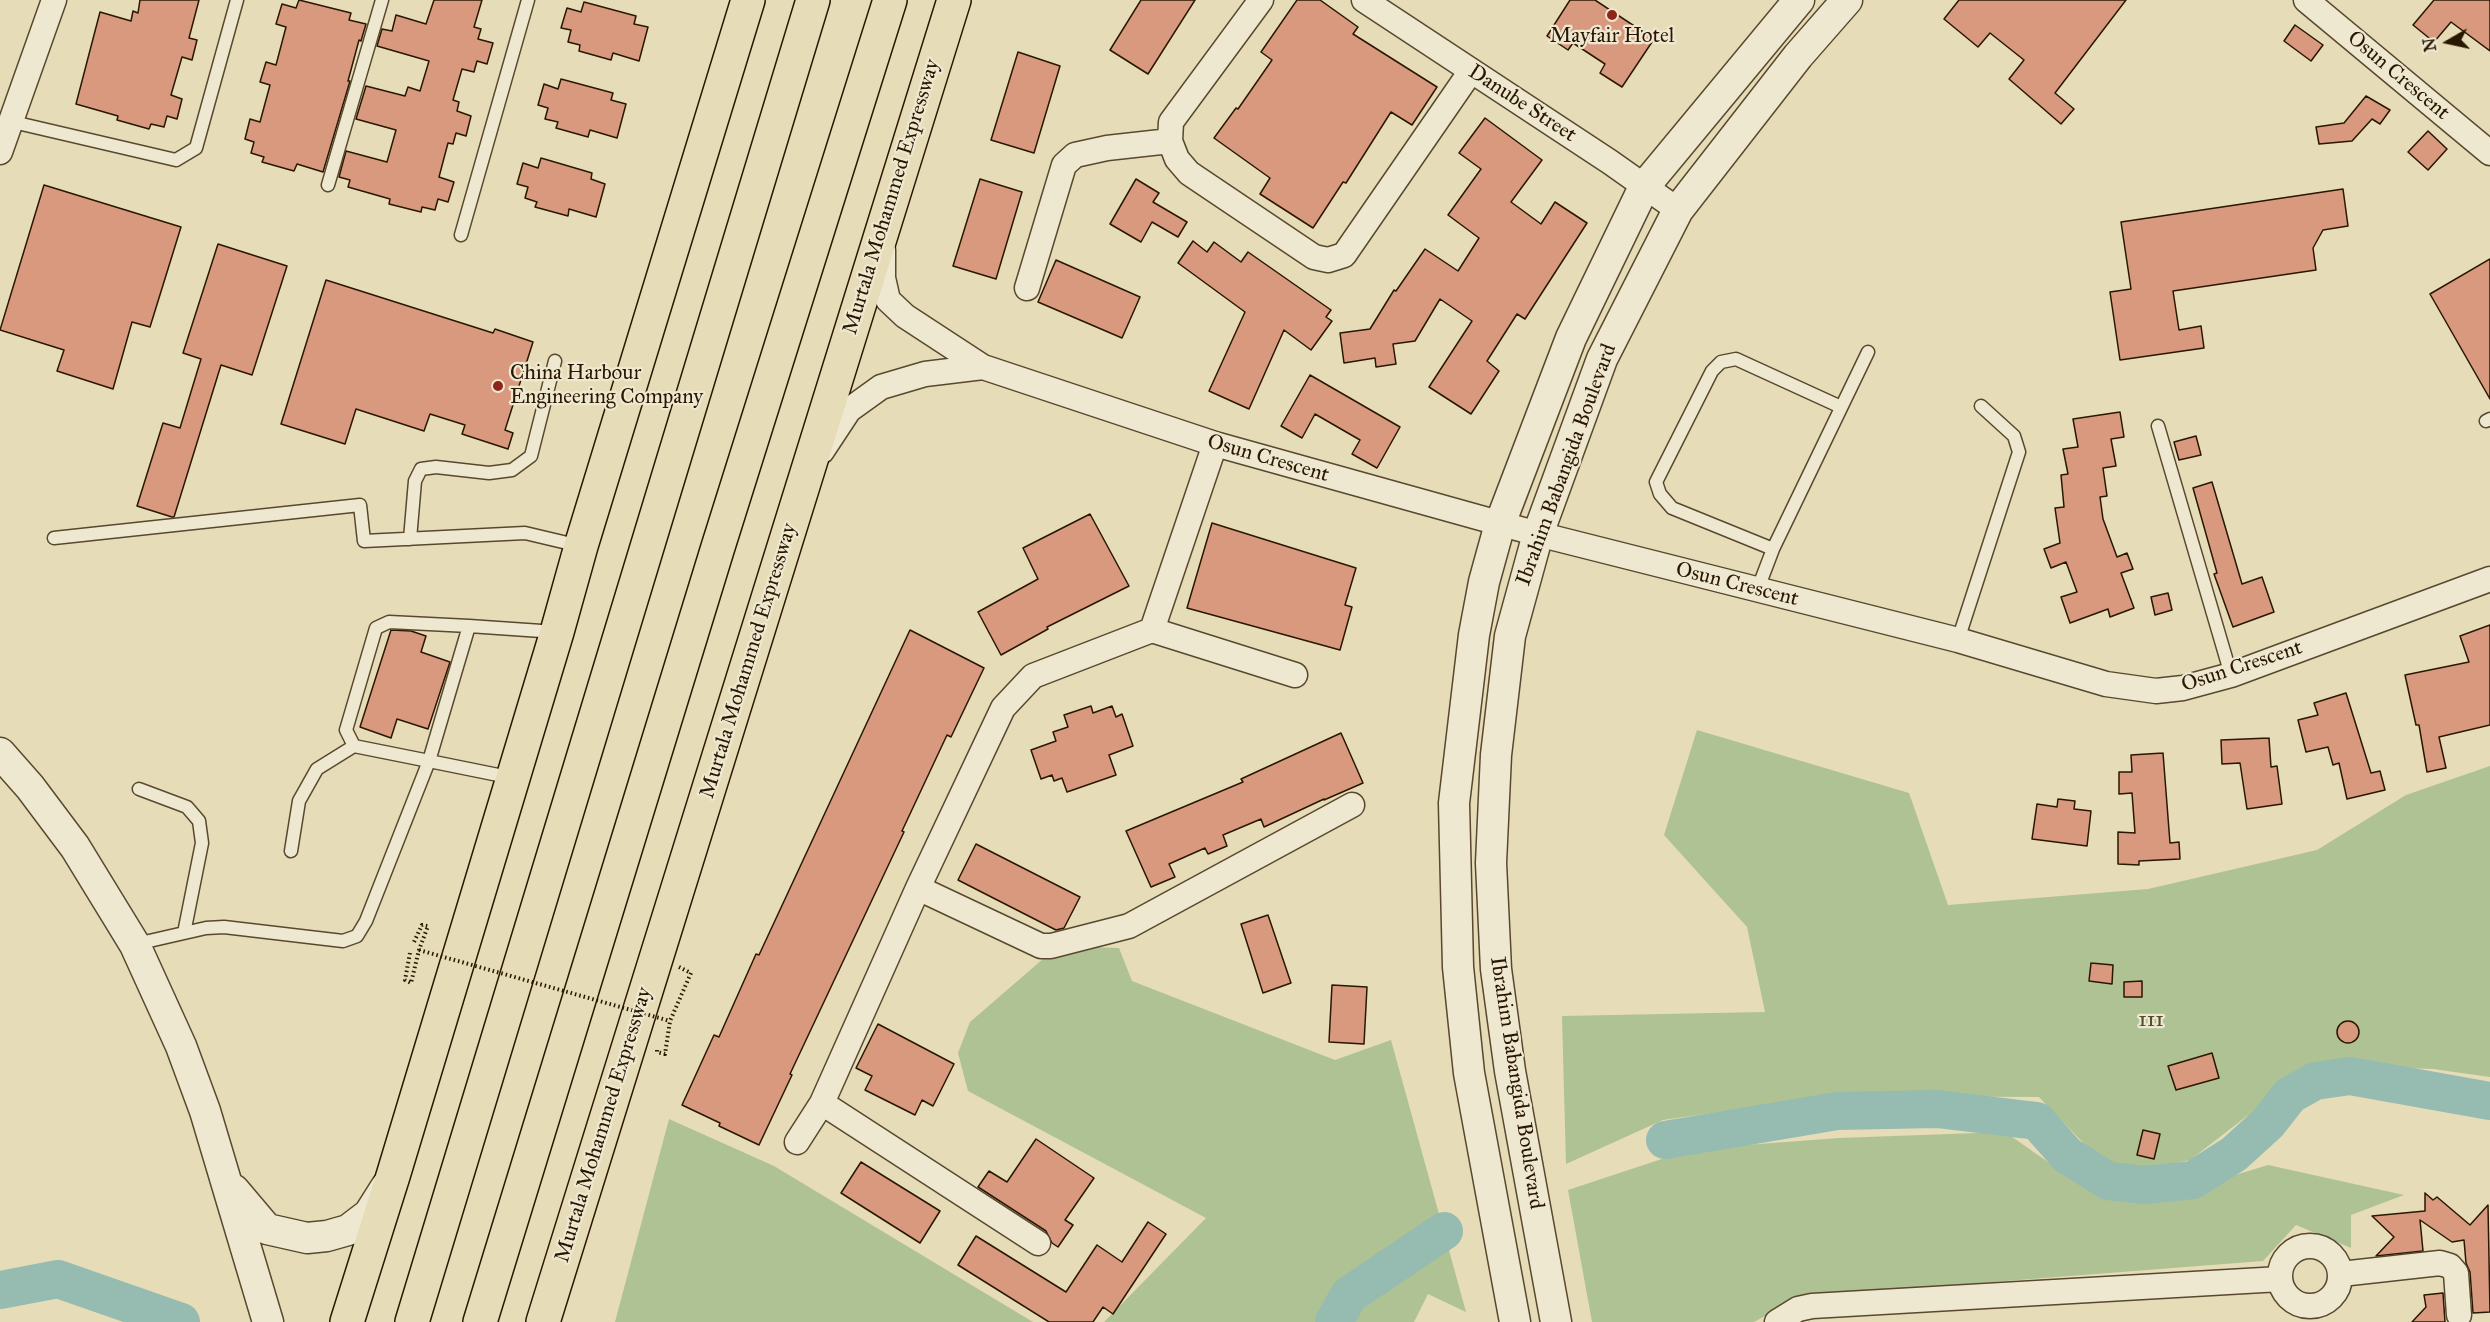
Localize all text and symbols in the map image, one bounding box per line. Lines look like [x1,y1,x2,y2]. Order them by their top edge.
marker: Mayfair Hotel [1605,8,1619,22]
north arrow [2418,12,2478,72]
place label: Mayfair Hotel [1550,24,1674,50]
street label: Osun Crescent [2342,26,2454,126]
text: N [2419,37,2440,53]
street label: Murtala Mohammed Expressway [838,56,946,338]
street label: Danube Street [1463,60,1581,148]
street label: Ibrahim Babangida Boulevard [1511,341,1623,589]
place label: China Harbour Engineering Company [510,361,703,411]
marker: China Harbour Engineering Company [491,379,505,393]
street label: Osun Crescent [1204,430,1332,488]
street label: Murtala Mohammed Expressway [695,520,803,802]
street label: Osun Crescent [1673,558,1801,612]
street label: Osun Crescent [2178,636,2306,698]
street label: Ibrahim Babangida Boulevard [1484,955,1548,1211]
street label: Murtala Mohammed Expressway [550,984,658,1266]
park label: 111 [2138,1008,2164,1034]

